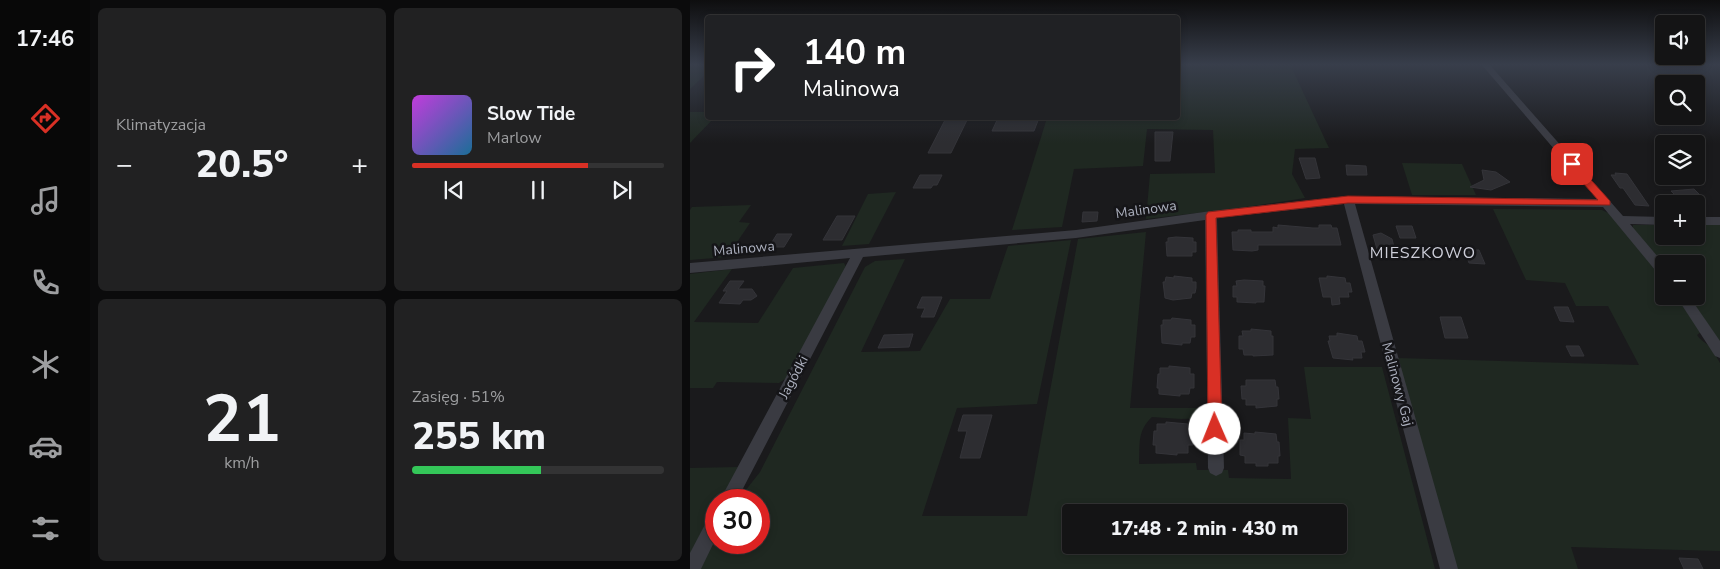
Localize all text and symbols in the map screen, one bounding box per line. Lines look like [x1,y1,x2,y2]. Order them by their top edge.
map controls [1655,15,1705,305]
button: sound [1655,15,1705,65]
text: 17:46 [16,24,74,54]
text: 140 m [803,29,906,76]
icon: right [720,35,785,100]
text: Malinowa [803,74,900,104]
button: search [1655,75,1705,125]
icon: directions [28,101,63,136]
text: Slow Tide [487,101,575,127]
text: Klimatyzacja [116,114,206,136]
text: Marlow [487,127,542,149]
button: layers [1655,135,1705,185]
text: 20.5° [196,139,288,190]
pin [1551,143,1593,185]
text: − [116,146,133,184]
text: + [351,146,368,184]
icon: arrive [1558,150,1586,178]
icon: previous [440,176,468,204]
icon: pause [524,176,552,204]
icon: next [608,176,636,204]
icon: music [28,183,63,218]
button: + [1655,195,1705,245]
street label: Malinowa [1114,196,1178,223]
street label: Malinowa [713,236,775,261]
district label: MIESZKOWO [1370,242,1476,264]
button: − [1655,255,1705,305]
icon: phone [28,265,63,300]
street label: Malinowy Gaj [1377,340,1418,428]
icon: climate [28,347,63,382]
street label: Jagódki [774,352,813,403]
text: 21 [203,375,281,464]
text: Zasięg · 51% [412,386,505,408]
position arrow [1188,402,1240,454]
text: 255 km [412,411,546,462]
icon: car [28,429,63,464]
text: km/h [224,452,260,474]
speed limit sign: 30 [705,489,770,554]
icon: filters [28,511,63,546]
text: 17:48 · 2 min · 430 m [1111,516,1298,542]

